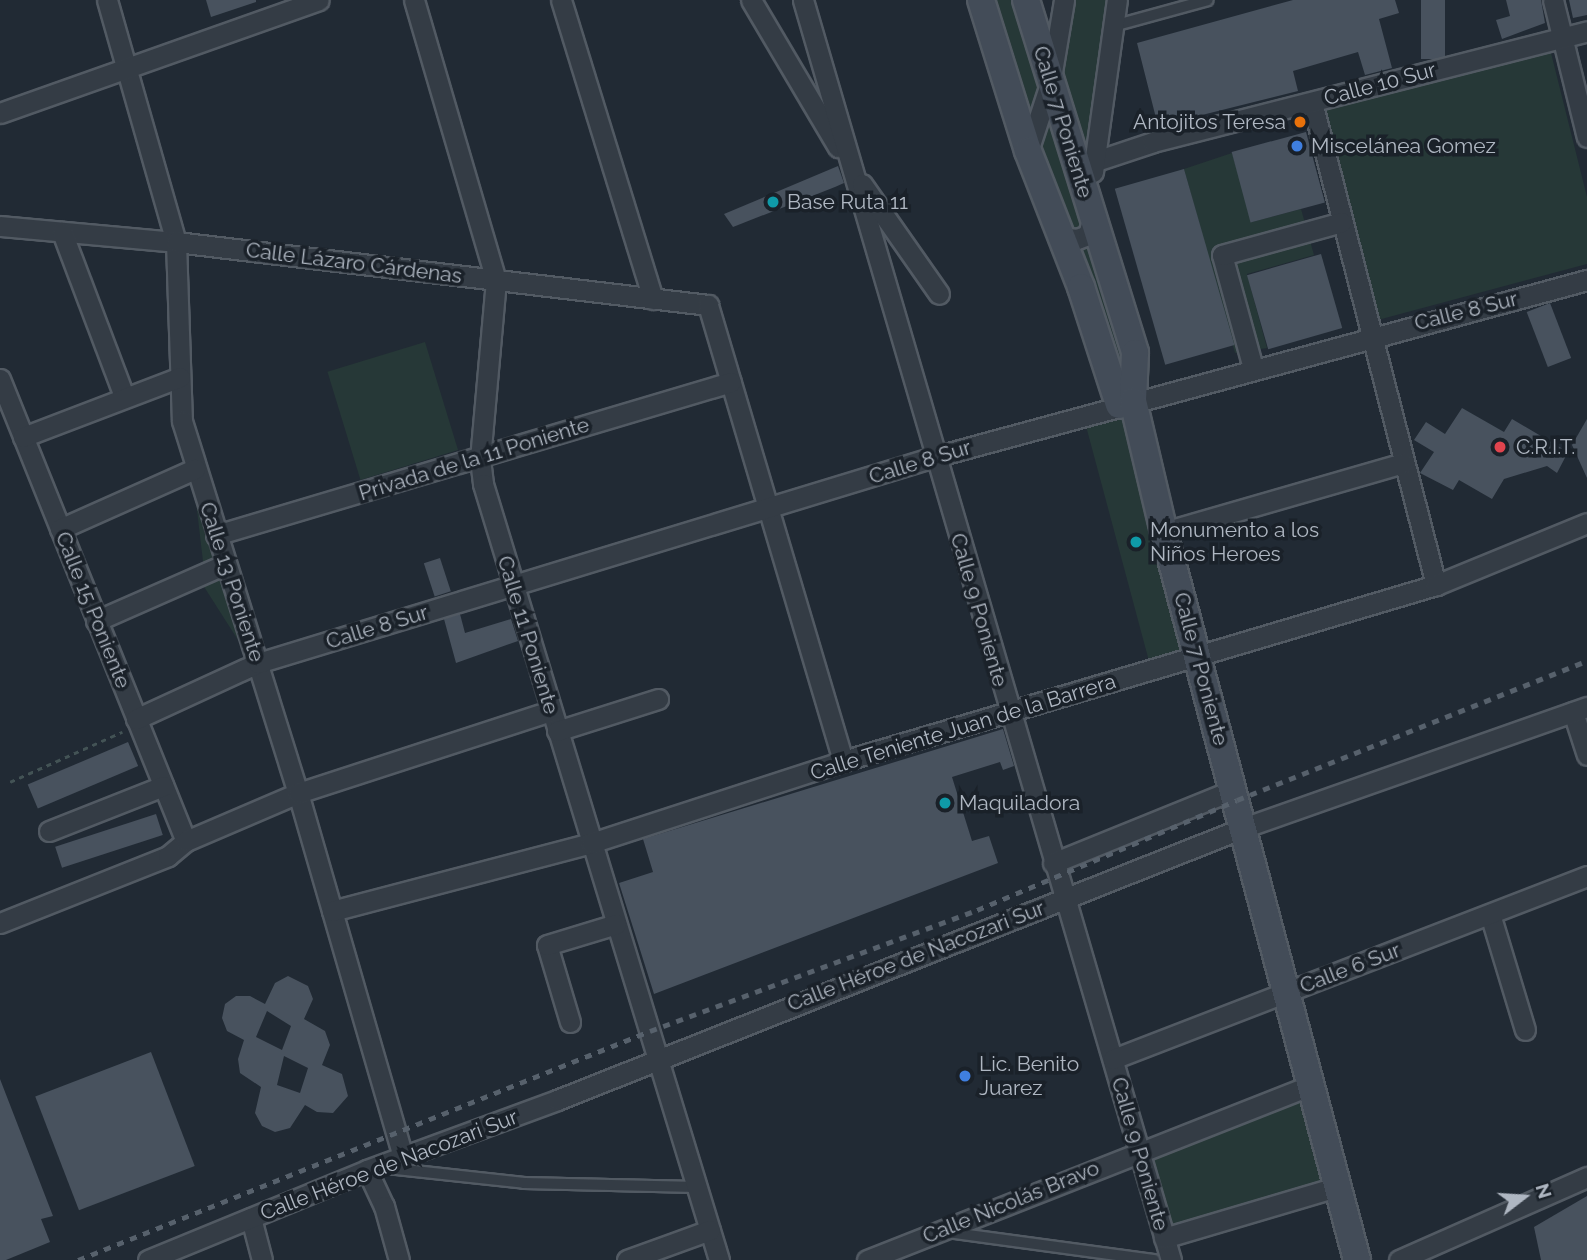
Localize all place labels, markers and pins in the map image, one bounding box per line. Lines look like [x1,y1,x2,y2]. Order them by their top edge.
place label: Antojitos Teresa [1132,109,1286,135]
marker: Antojitos Teresa [1292,114,1308,130]
place label: Miscelánea Gomez [1311,133,1496,159]
marker: Miscelánea Gomez [1289,138,1305,154]
place label: Base Ruta 11 [787,189,908,215]
marker: Base Ruta 11 [765,194,781,210]
place label: C.R.I.T. [1516,434,1575,460]
marker: C.R.I.T. [1490,437,1510,457]
place label: Monumento a los Niños Heroes [1150,517,1319,567]
marker: Monumento a los Niños Heroes [1128,534,1144,550]
place label: Maquiladora [959,790,1080,816]
marker: Maquiladora [937,795,953,811]
place label: Lic. Benito Juarez [979,1051,1079,1101]
marker: Lic. Benito Juarez [957,1068,973,1084]

